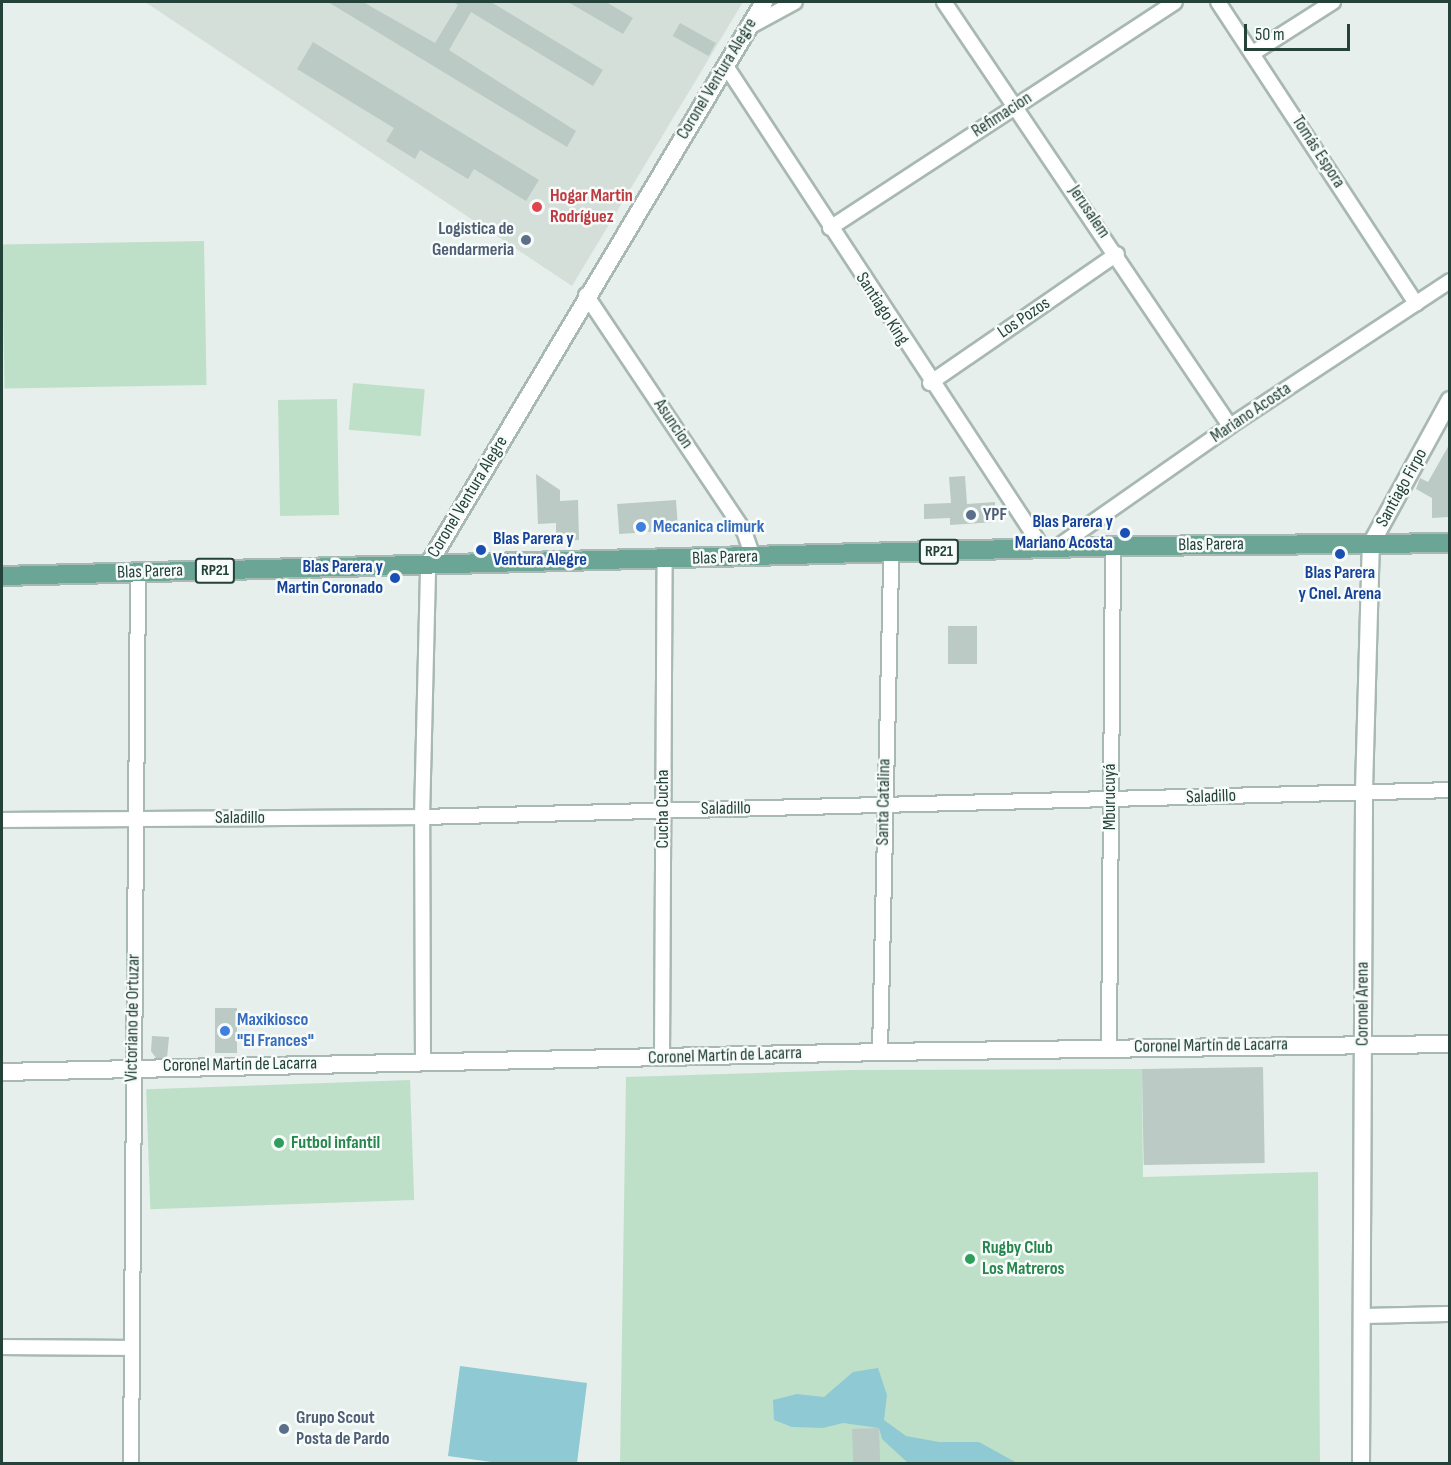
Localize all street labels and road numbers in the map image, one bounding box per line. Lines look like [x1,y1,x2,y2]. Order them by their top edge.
street label: Coronel Ventura Alegre [672,14,762,144]
street label: Refimacion [968,88,1036,142]
street label: Tomás Espora [1287,112,1349,192]
street label: Jerusalem [1064,181,1114,243]
street label: Santiago King [851,269,913,349]
street label: Los Pozos [994,293,1054,343]
street label: Mariano Acosta [1207,378,1295,448]
street label: Asuncion [649,395,697,453]
street label: Coronel Ventura Alegre [423,432,513,562]
street label: Santiago Firpo [1372,445,1432,531]
street label: Blas Parera [1178,534,1244,556]
road number: RP21 [918,539,960,565]
street label: Blas Parera [692,546,758,570]
road number: RP21 [194,558,236,584]
street label: Blas Parera [117,560,183,584]
street label: Santa Catalina [872,758,896,846]
street label: Mburucuyá [1099,764,1121,830]
street label: Cucha Cucha [652,770,674,848]
street label: Saladillo [1186,785,1236,809]
street label: Saladillo [701,798,751,820]
street label: Saladillo [215,807,265,829]
street label: Victoriano de Ortuzar [121,954,145,1082]
street label: Coronel Arena [1352,962,1374,1046]
street label: Coronel Martín de Lacarra [1134,1034,1288,1058]
street label: Coronel Martín de Lacarra [648,1043,802,1069]
street label: Coronel Martín de Lacarra [163,1053,317,1077]

